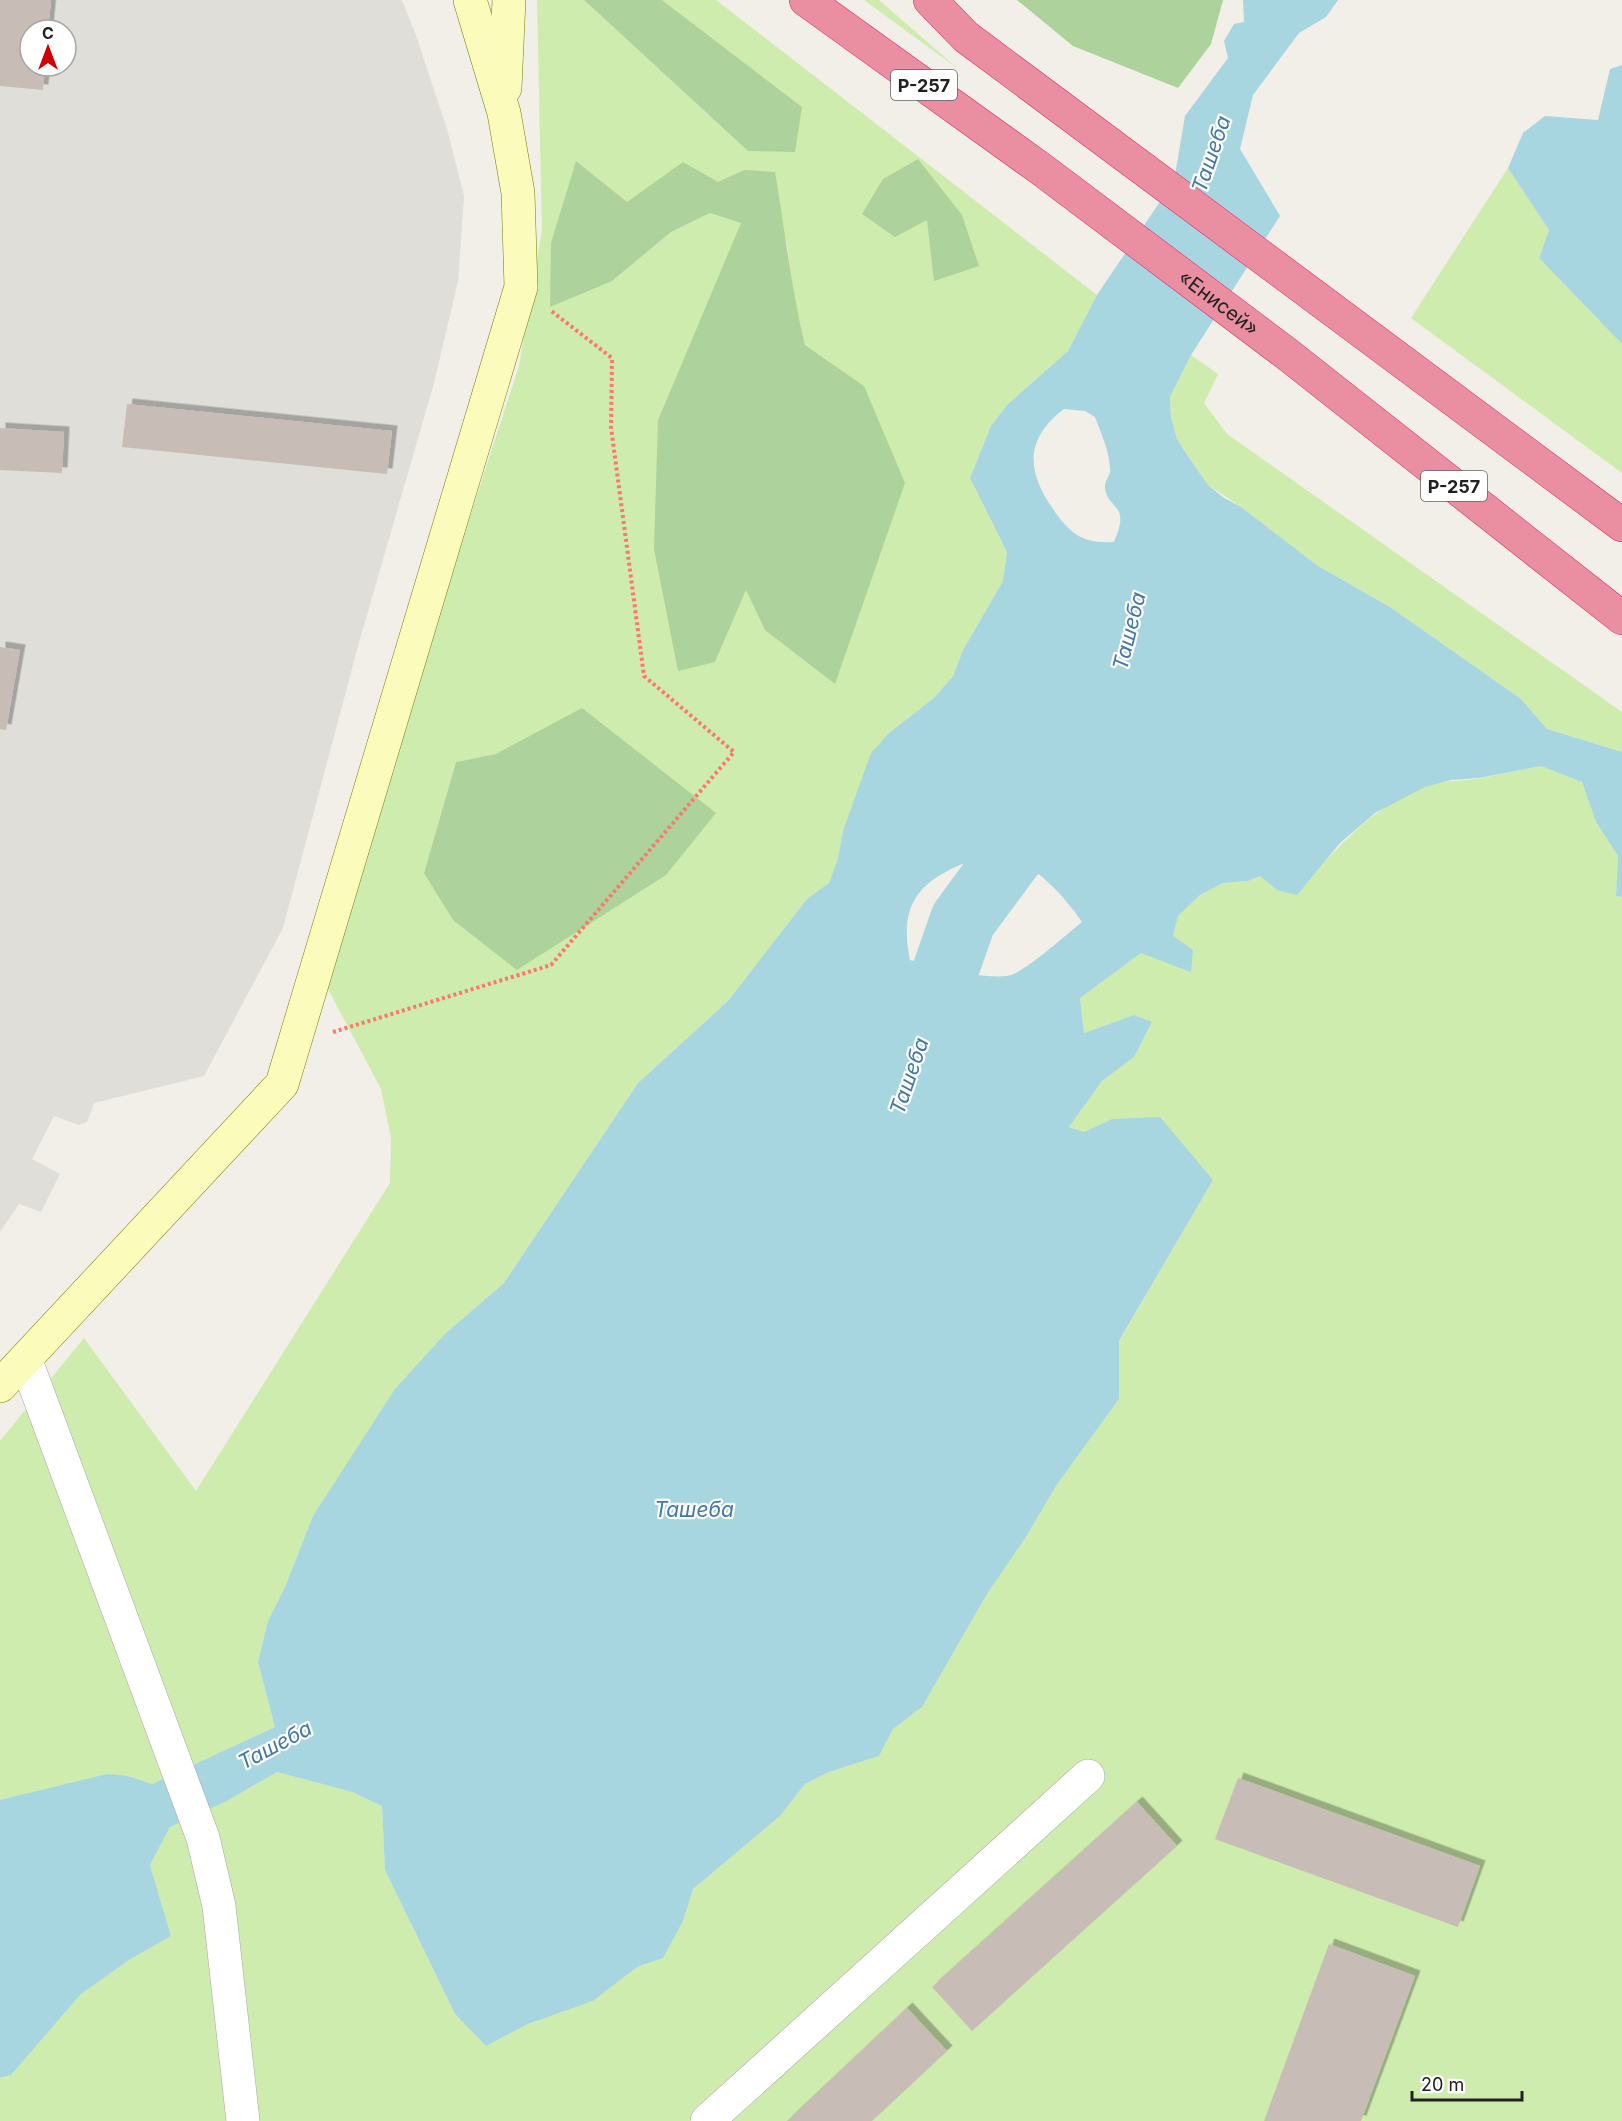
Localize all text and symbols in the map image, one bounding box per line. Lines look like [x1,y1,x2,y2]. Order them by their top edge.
north arrow [18,18,78,78]
text: С [42,23,54,43]
road number: Р-257 [891,70,957,100]
water label: Ташеба [1186,112,1236,196]
street label: «Енисей» [1174,265,1264,341]
road number: Р-257 [1421,471,1487,501]
water label: Ташеба [1107,589,1151,673]
water label: Ташеба [884,1034,934,1118]
water label: Ташеба [654,1497,734,1522]
water label: Ташеба [234,1715,316,1775]
scale bar [1412,2064,1522,2102]
text: 20 m [1421,2074,1464,2095]

